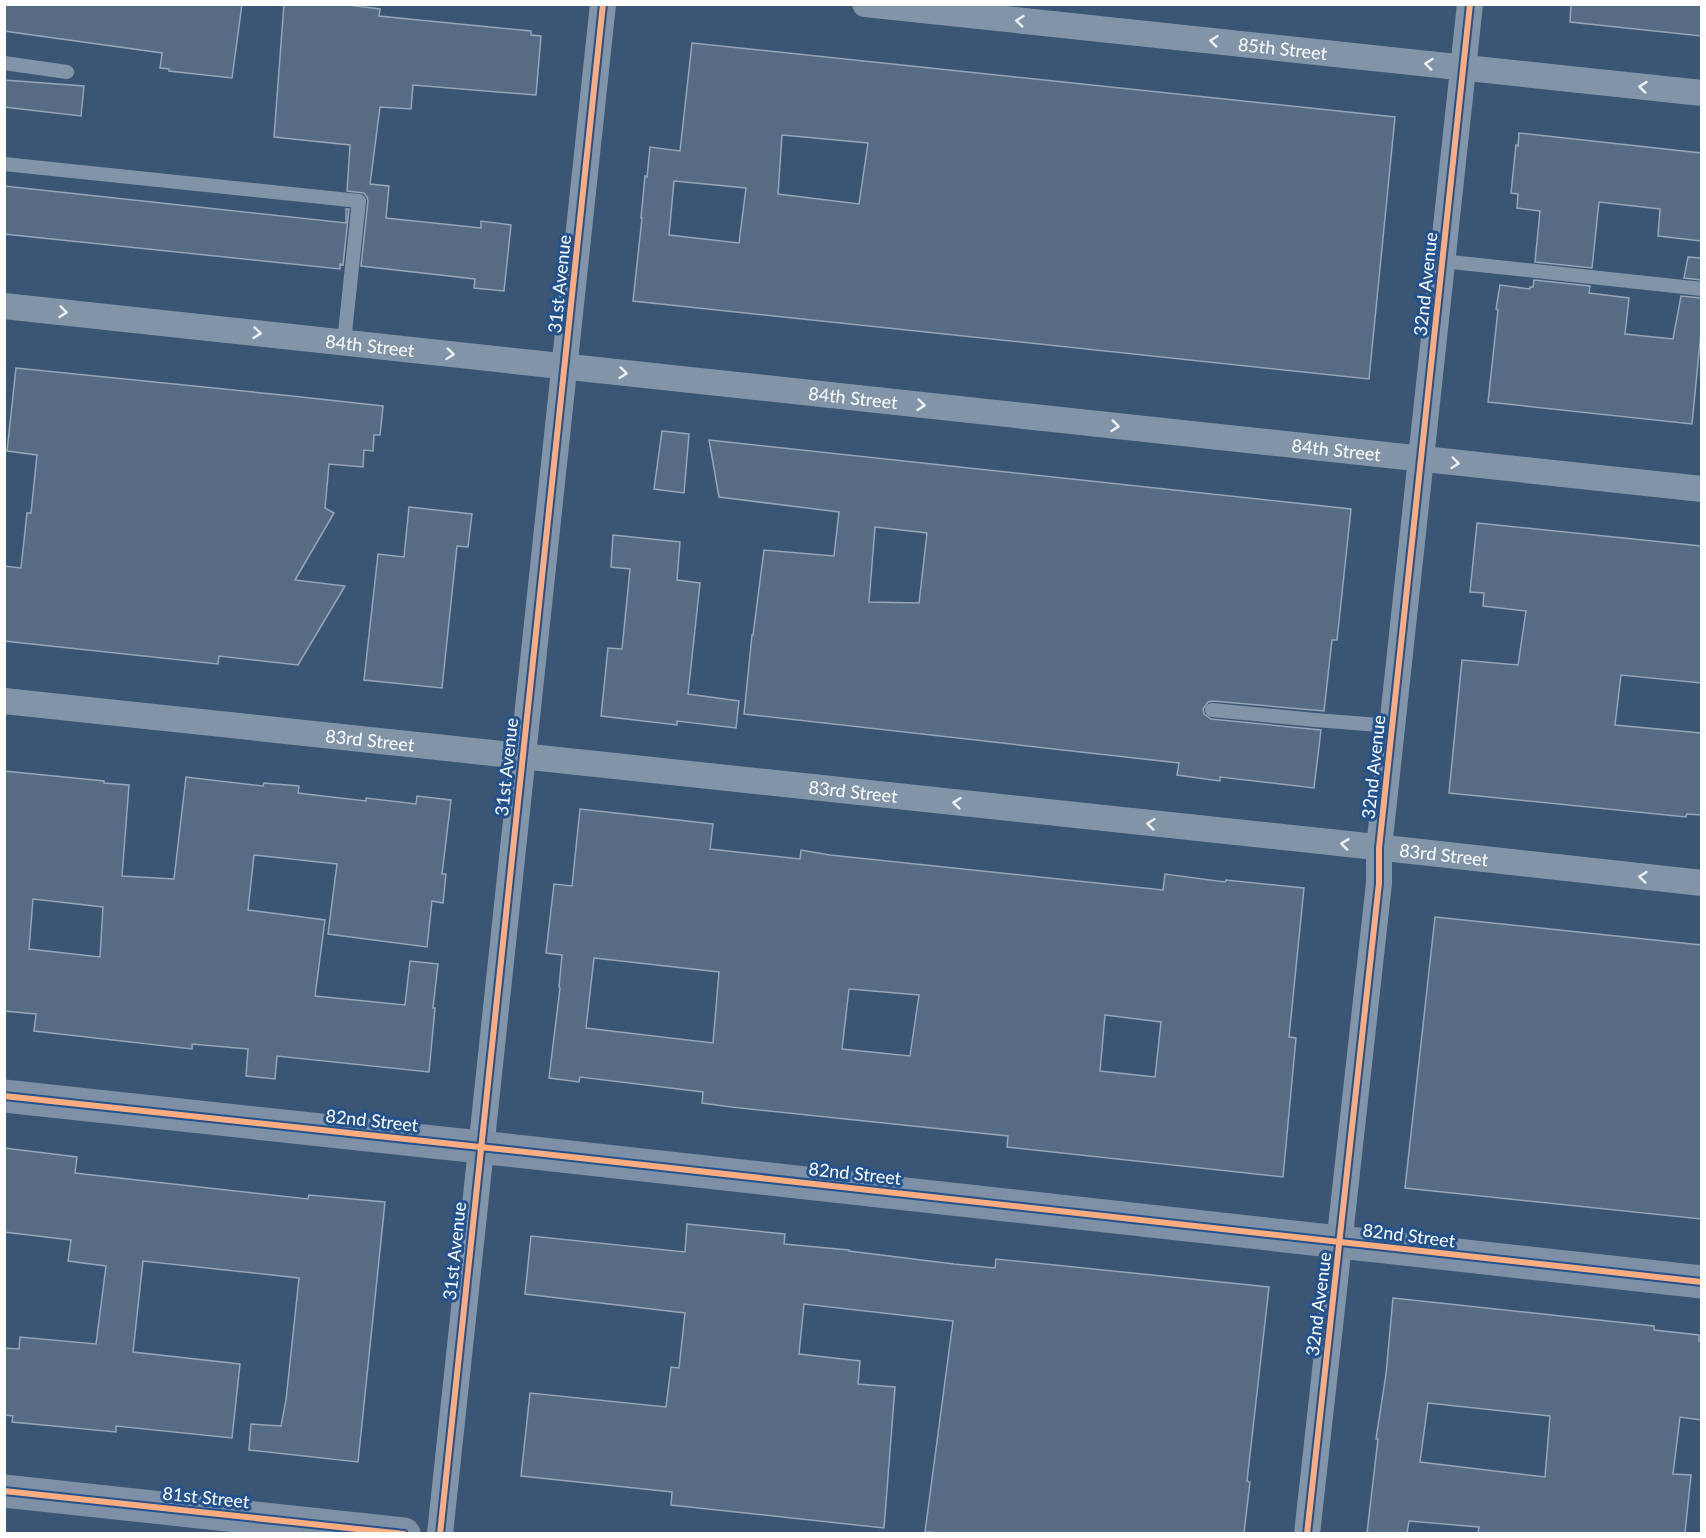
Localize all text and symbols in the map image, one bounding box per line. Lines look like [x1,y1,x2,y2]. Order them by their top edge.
one-way arrow [1015,15,1024,28]
street label: 85th Street [1237,33,1329,64]
one-way arrow [1209,35,1218,48]
one-way arrow [1424,58,1433,71]
one-way arrow [1639,81,1648,94]
street label: 32nd Avenue [1409,231,1441,337]
street label: 31st Avenue [543,234,575,334]
one-way arrow [58,305,67,318]
one-way arrow [252,326,261,339]
street label: 84th Street [324,330,416,361]
one-way arrow [446,347,455,360]
one-way arrow [619,366,628,379]
street label: 84th Street [807,382,899,413]
one-way arrow [917,398,926,411]
one-way arrow [1111,419,1120,432]
street label: 84th Street [1291,434,1382,465]
one-way arrow [1451,456,1460,469]
street label: 32nd Avenue [1357,714,1389,820]
street label: 31st Avenue [490,717,522,817]
street label: 83rd Street [324,724,416,756]
street label: 83rd Street [808,776,899,807]
one-way arrow [953,797,962,810]
one-way arrow [1147,818,1156,831]
one-way arrow [1341,838,1350,851]
street label: 83rd Street [1398,839,1490,870]
one-way arrow [1639,871,1648,884]
street label: 82nd Street [325,1104,420,1136]
street label: 82nd Street [808,1157,903,1189]
street label: 31st Avenue [438,1201,470,1301]
street label: 82nd Street [1361,1218,1457,1252]
street label: 32nd Avenue [1301,1251,1335,1357]
street label: 81st Street [162,1482,251,1513]

